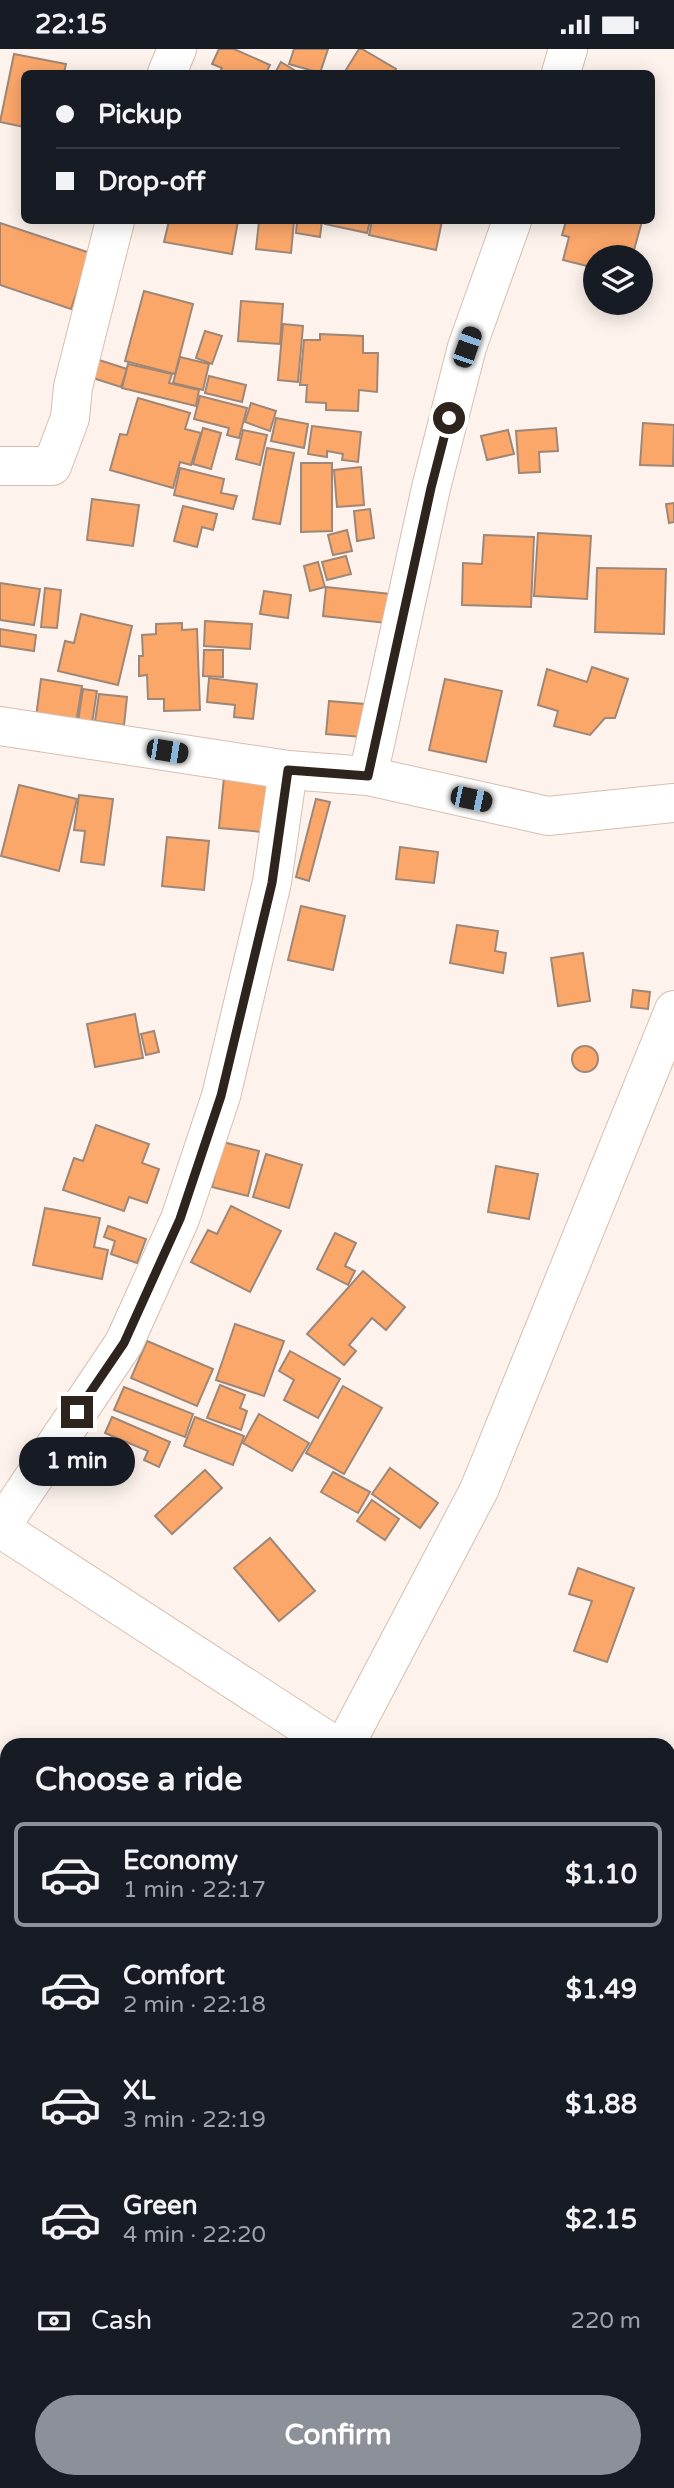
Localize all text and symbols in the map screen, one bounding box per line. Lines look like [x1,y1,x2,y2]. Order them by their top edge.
text: 22:15 [35,9,107,40]
text: Pickup [98,99,182,130]
text: Drop-off [98,166,205,197]
map controls [583,245,653,315]
button: layers [583,245,653,315]
car [451,324,484,370]
route start [433,402,465,434]
car [145,737,190,765]
car [449,784,494,814]
route end [61,1396,93,1428]
callout: 1 min [19,1437,135,1485]
text: 1 min [46,1447,108,1475]
text: Choose a ride [35,1761,242,1799]
icon: car [39,1843,102,1906]
text: Economy [123,1845,238,1876]
text: $1.10 [565,1859,637,1890]
text: 1 min · 22:17 [123,1876,266,1904]
icon: car [39,1958,102,2021]
text: Comfort [123,1960,225,1991]
text: $1.49 [566,1974,637,2005]
text: 2 min · 22:18 [123,1991,266,2019]
icon: car [39,2073,102,2136]
text: XL [123,2075,155,2106]
text: $1.88 [565,2089,637,2120]
text: 3 min · 22:19 [123,2106,266,2134]
icon: car [39,2188,102,2251]
text: Green [123,2190,198,2221]
text: $2.15 [565,2204,637,2235]
text: 4 min · 22:20 [123,2221,266,2249]
icon: cash [35,2302,73,2340]
text: Cash [91,2305,152,2336]
text: 220 m [571,2307,641,2335]
button: Confirm [35,2395,641,2475]

